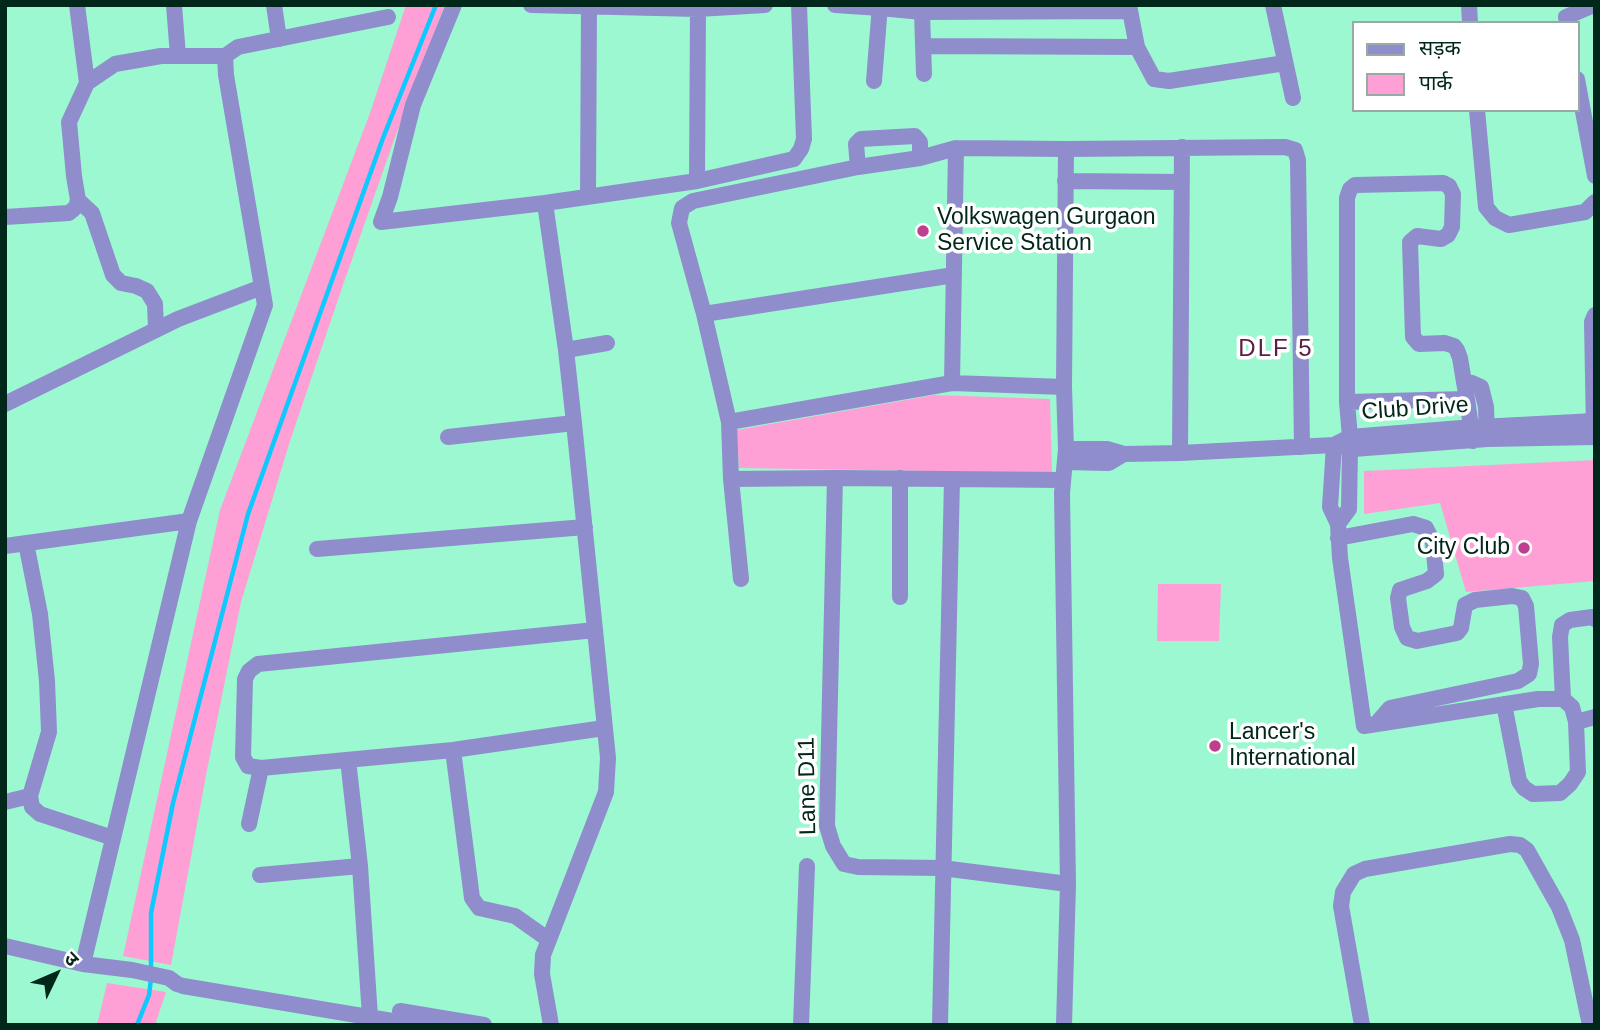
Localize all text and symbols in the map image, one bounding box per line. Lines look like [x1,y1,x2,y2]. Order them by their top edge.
legend [1352,21,1579,112]
text: सड़क [1419,36,1461,59]
text: पार्क [1419,71,1453,94]
place label: Volkswagen Gurgaon Service Station [937,204,1156,258]
marker: Volkswagen Gurgaon Service Station [915,223,931,239]
district label: DLF 5 [1239,335,1313,363]
street label: Club Drive [1360,391,1470,427]
place label: City Club [1417,534,1510,562]
marker: City Club [1516,540,1532,556]
place label: Lancer's International [1229,719,1356,773]
street label: Lane D11 [793,737,823,835]
marker: Lancer's International [1207,738,1223,754]
north arrow [21,939,91,1009]
text: उ [60,948,83,970]

